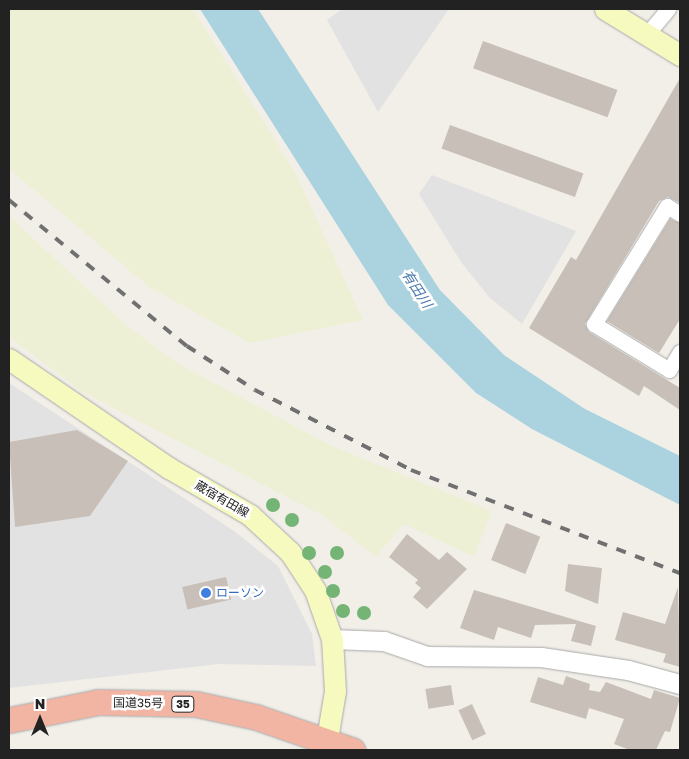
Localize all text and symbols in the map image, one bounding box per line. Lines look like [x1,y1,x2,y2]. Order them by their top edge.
water label: 有田川 [399,267,435,311]
street label: 蔵宿有田線 [192,478,252,520]
place label: ローソン [216,586,264,600]
marker: ローソン [200,587,212,599]
north arrow [15,694,65,744]
text: N [35,695,45,712]
street label: 国道35号 [113,695,163,711]
road number: 35 [170,696,196,712]

